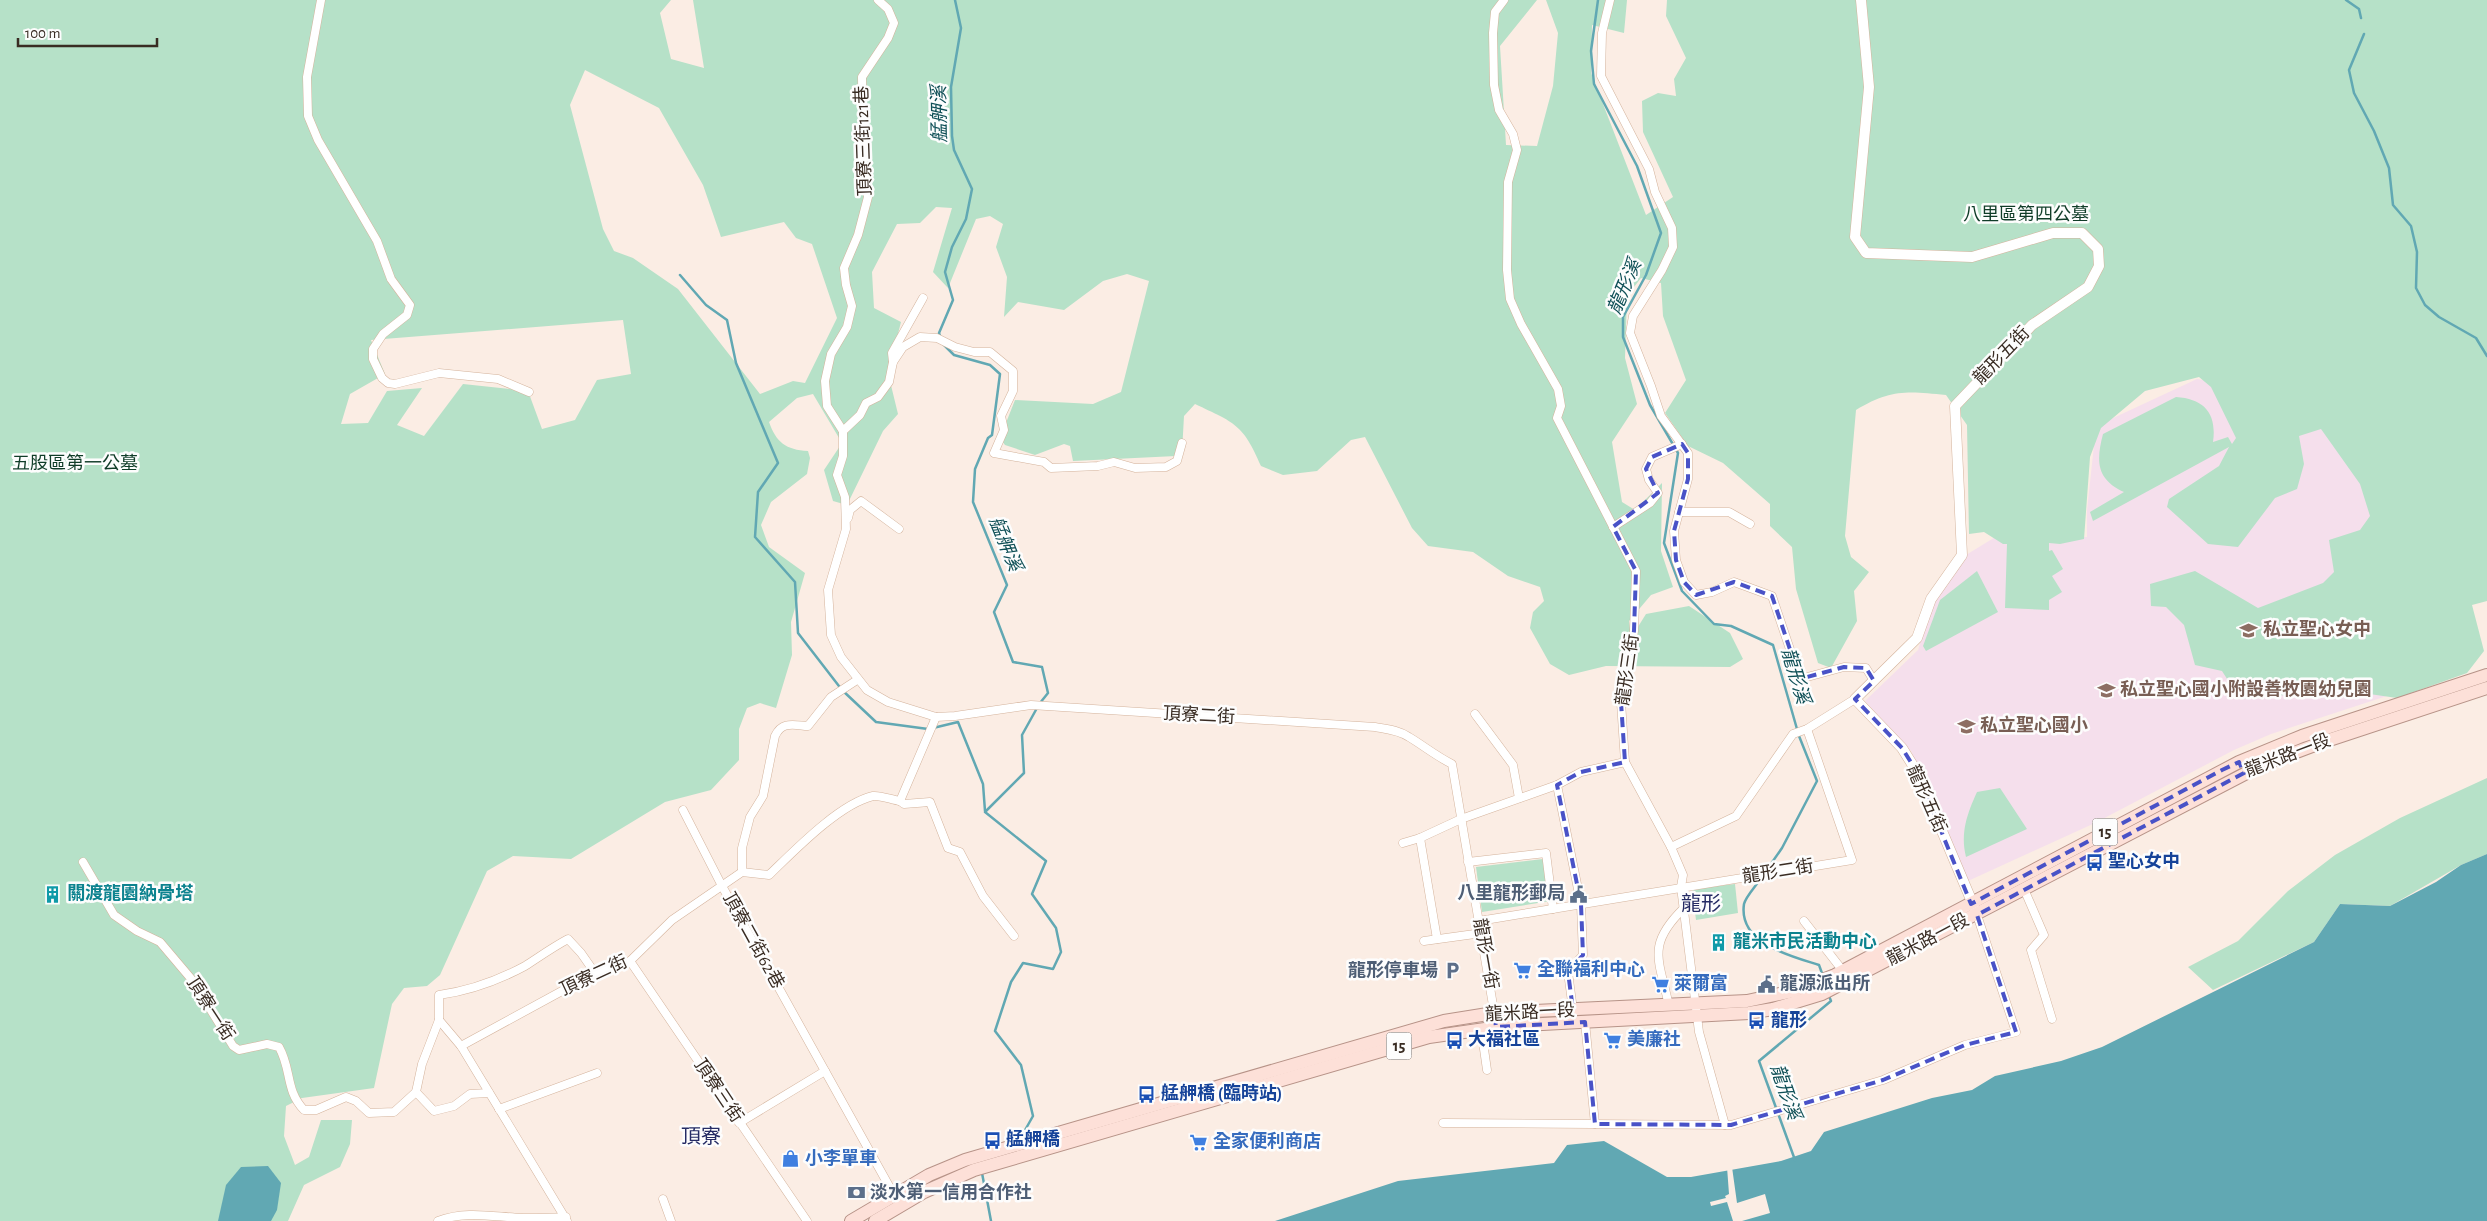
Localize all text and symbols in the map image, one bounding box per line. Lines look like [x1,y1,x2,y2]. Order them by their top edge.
scale bar [18,15,156,47]
text: 100 m [25,26,60,41]
water label: 艋舺溪 [928,82,950,143]
street label: 頂寮三街121巷 [851,85,875,197]
park label: 八里區第四公墓 [1963,204,2089,224]
water label: 龍形溪 [1603,254,1646,317]
street label: 龍形五街 [1969,322,2033,388]
park label: 五股區第一公墓 [12,453,138,473]
water label: 艋舺溪 [986,513,1027,577]
place label: 私立聖心女中 [2263,619,2371,639]
school or university icon: 私立聖心女中 [2239,620,2259,640]
street label: 龍形三街 [1612,633,1642,707]
water label: 龍形溪 [1778,645,1815,709]
place label: 私立聖心國小附設善牧園幼兒園 [2120,679,2372,699]
school or university icon: 私立聖心國小附設善牧園幼兒園 [2096,680,2116,700]
street label: 頂寮二街 [1163,703,1236,727]
place label: 私立聖心國小 [1980,715,2088,735]
school or university icon: 私立聖心國小 [1956,716,1976,736]
street label: 龍米路一段 [2242,730,2333,781]
street label: 龍形五街 [1903,762,1951,836]
road number: 15 [2092,819,2118,846]
place label: 聖心女中 [2108,851,2180,871]
bus stop icon: 聖心女中 [2084,852,2104,872]
street label: 龍形二街 [1741,856,1815,887]
place label: 八里龍形郵局 [1457,882,1565,903]
place label: 關渡龍園納骨塔 [67,883,193,903]
building icon: 關渡龍園納骨塔 [43,884,63,904]
public building icon: 八里龍形郵局 [1569,884,1589,904]
street label: 頂寮二街62巷 [719,889,788,992]
district label: 龍形 [1681,893,1721,914]
street label: 龍米路一段 [1883,909,1972,969]
street label: 龍形一街 [1470,917,1502,991]
place label: 龍米市民活動中心 [1733,931,1877,951]
building icon: 龍米市民活動中心 [1709,932,1729,952]
street label: 頂寮二街 [557,951,630,999]
place label: 全聯福利中心 [1537,959,1645,979]
place label: 龍形停車場 [1348,960,1438,980]
supermarket icon: 全聯福利中心 [1513,960,1533,980]
parking icon: 龍形停車場 [1442,961,1462,981]
street label: 頂寮一街 [183,973,239,1044]
place label: 萊爾富 [1674,973,1728,993]
place label: 龍源派出所 [1780,973,1870,993]
supermarket icon: 萊爾富 [1650,974,1670,994]
public building icon: 龍源派出所 [1756,974,1776,994]
street label: 龍米路一段 [1484,1000,1575,1024]
place label: 龍形 [1771,1010,1807,1030]
bus stop icon: 龍形 [1747,1011,1767,1031]
place label: 大福社區 [1468,1029,1540,1049]
place label: 美廉社 [1627,1029,1681,1049]
bus stop icon: 大福社區 [1444,1030,1464,1050]
supermarket icon: 美廉社 [1603,1030,1623,1050]
road number: 15 [1386,1032,1412,1060]
street label: 頂寮三街 [690,1055,747,1126]
water label: 龍形溪 [1767,1061,1806,1125]
place label: 艋舺橋 (臨時站) [1161,1082,1282,1103]
bus stop icon: 艋舺橋 (臨時站) [1137,1084,1157,1104]
district label: 頂寮 [681,1126,721,1147]
place label: 艋舺橋 [1006,1129,1060,1149]
bus stop icon: 艋舺橋 [982,1130,1002,1150]
place label: 全家便利商店 [1213,1131,1321,1151]
supermarket icon: 全家便利商店 [1189,1132,1209,1152]
shop icon: 小李單車 [781,1149,801,1169]
place label: 小李單車 [805,1149,877,1168]
place label: 淡水第一信用合作社 [870,1181,1032,1202]
bank icon: 淡水第一信用合作社 [846,1183,866,1203]

